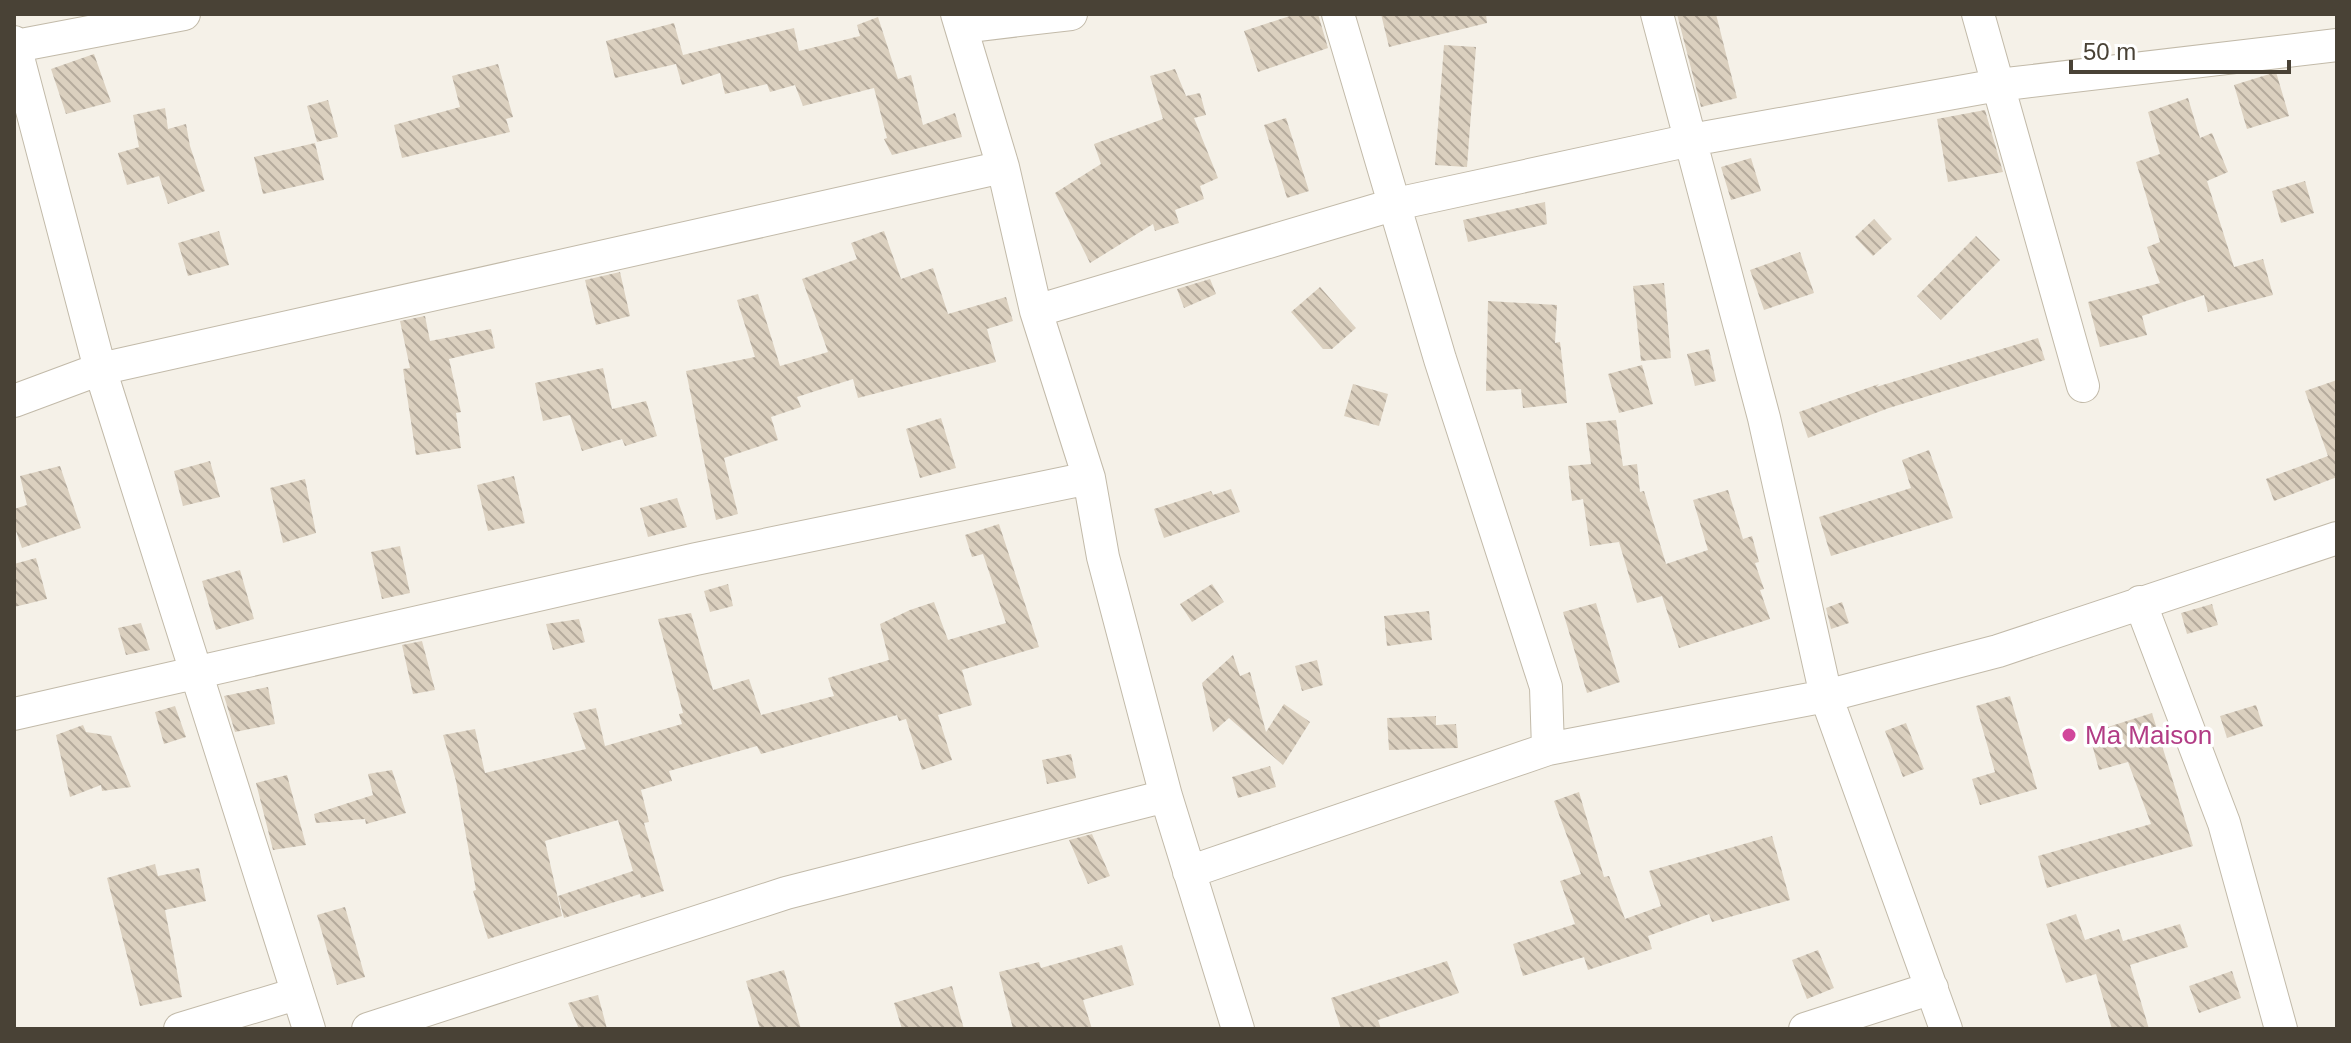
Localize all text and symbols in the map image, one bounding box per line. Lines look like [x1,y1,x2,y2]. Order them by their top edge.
scale bar [2071,24,2289,74]
text: 50 m [2083,38,2136,65]
place label: Ma Maison [2085,720,2212,750]
marker: Ma Maison [2060,726,2078,744]

